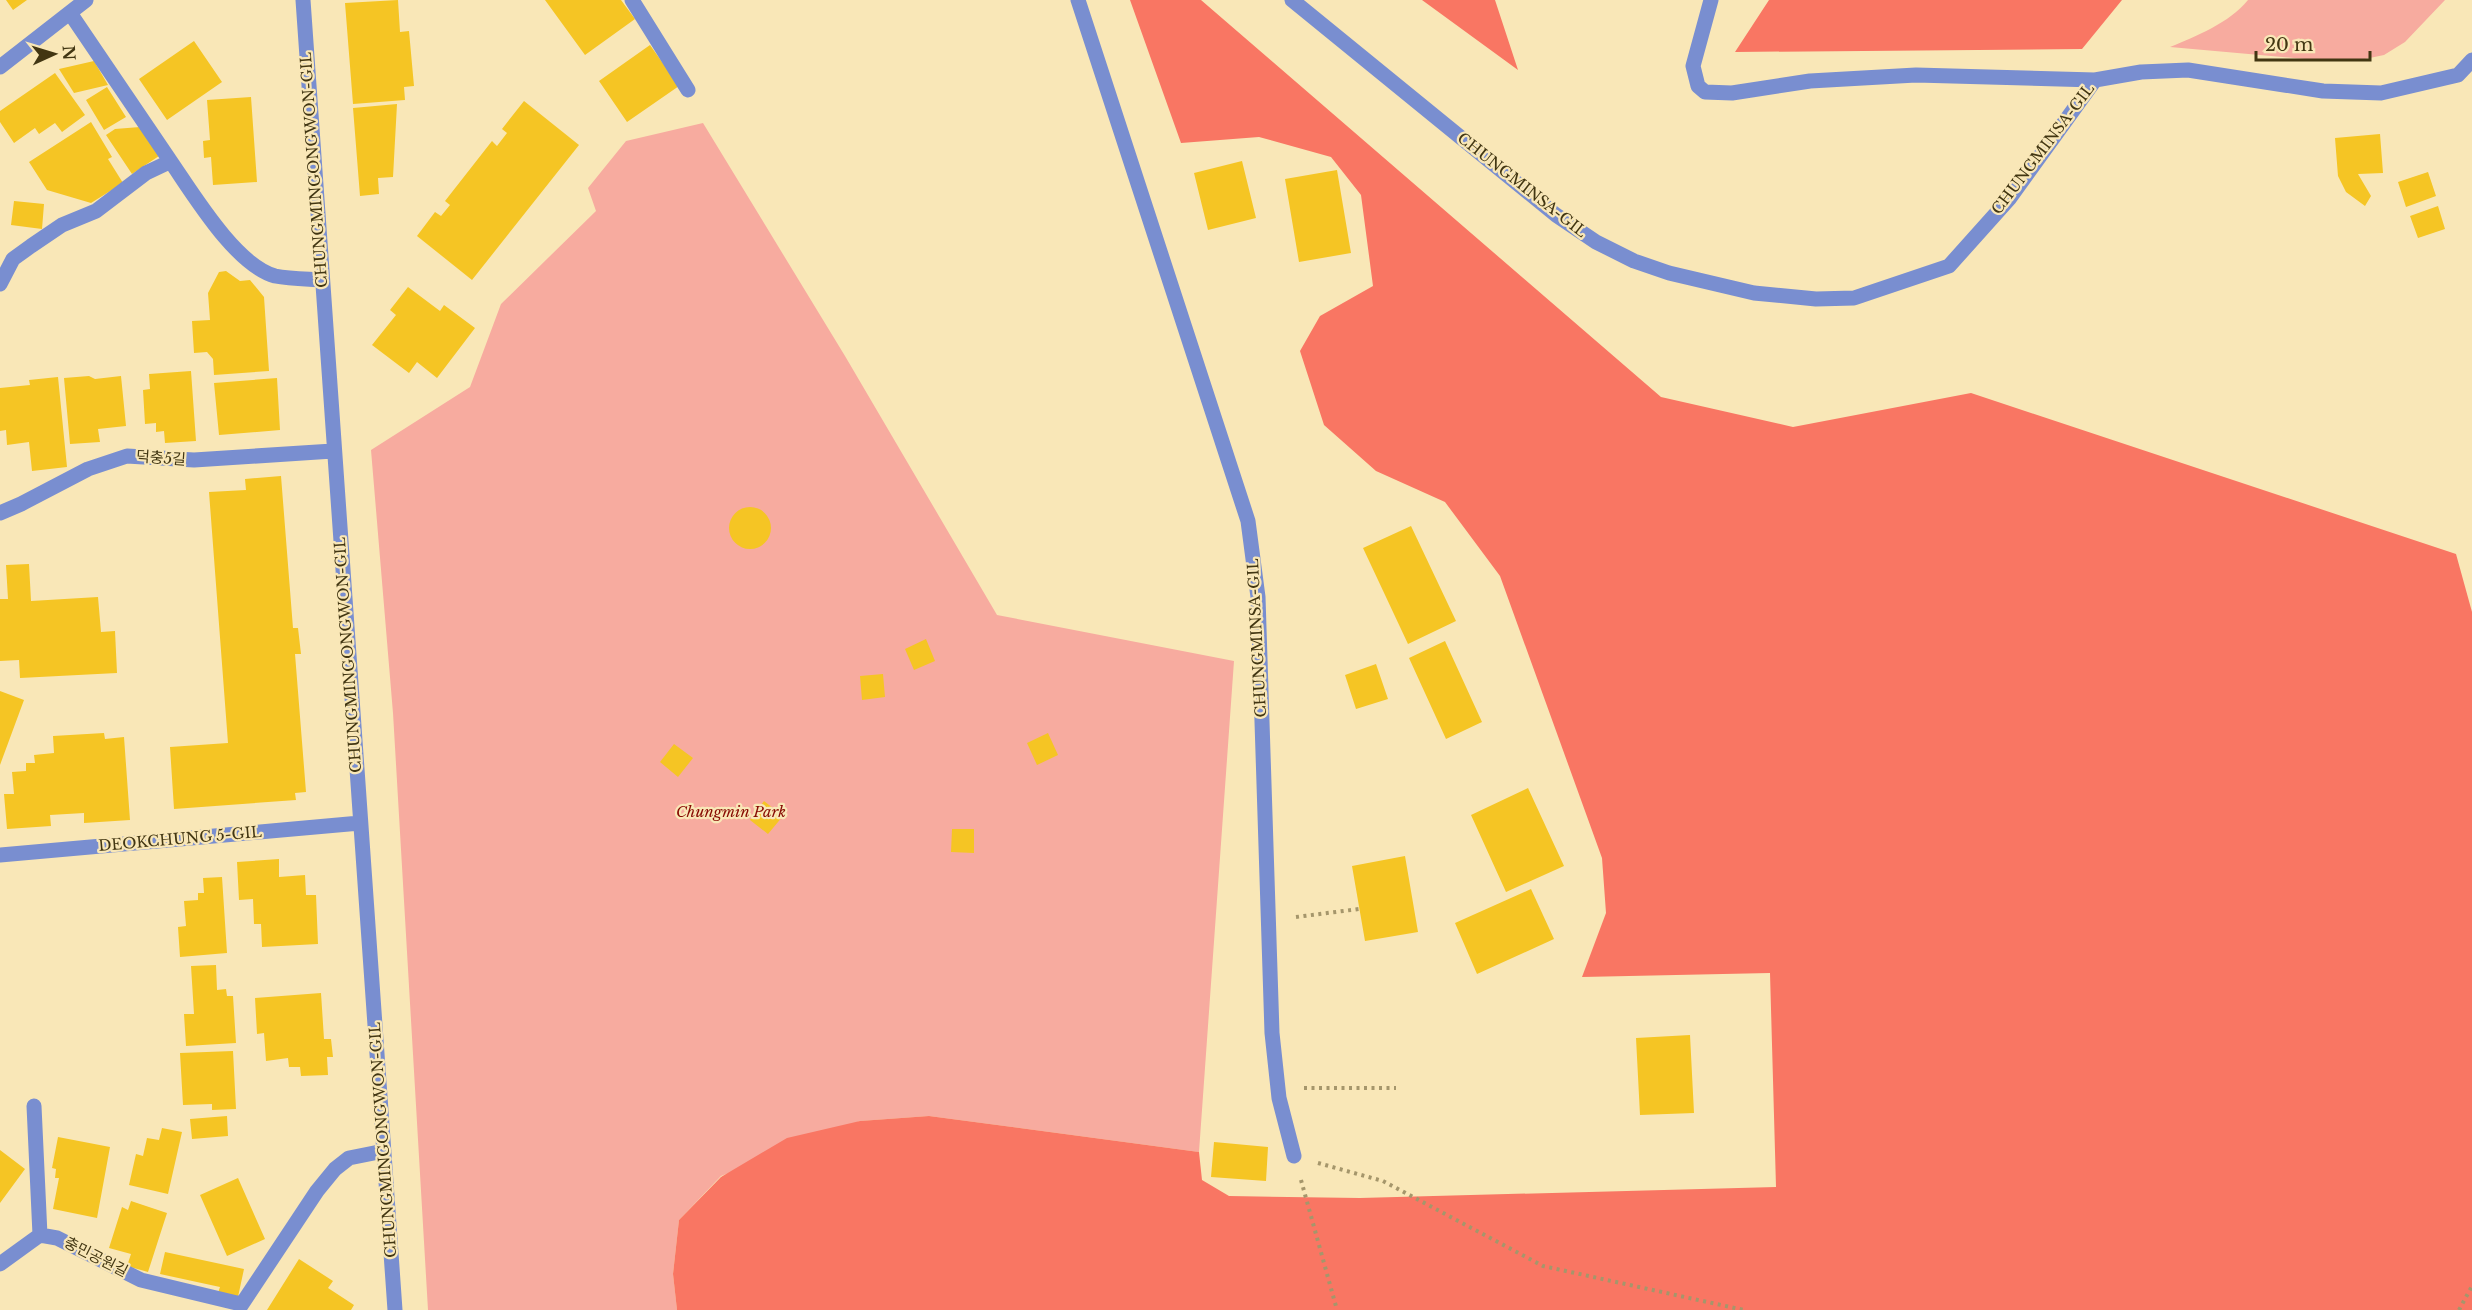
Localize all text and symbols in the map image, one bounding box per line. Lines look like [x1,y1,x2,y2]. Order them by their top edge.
north arrow [24,24,84,84]
scale bar [2256,24,2370,62]
text: 20 m [2265,34,2313,56]
text: N [58,45,79,61]
street label: CHUNGMINGONGWON-GIL [296,52,331,288]
street label: CHUNGMINSA-GIL [1987,79,2098,218]
street label: CHUNGMINSA-GIL [1454,128,1591,241]
street label: 덕충5길 [135,446,187,469]
street label: CHUNGMINGONGWON-GIL [330,537,365,773]
street label: CHUNGMINSA-GIL [1243,558,1270,718]
park label: Chungmin Park [676,802,786,821]
street label: DEOKCHUNG 5-GIL [98,822,262,855]
street label: CHUNGMINGONGWON-GIL [365,1022,400,1258]
street label: 충민공원길 [61,1232,131,1281]

